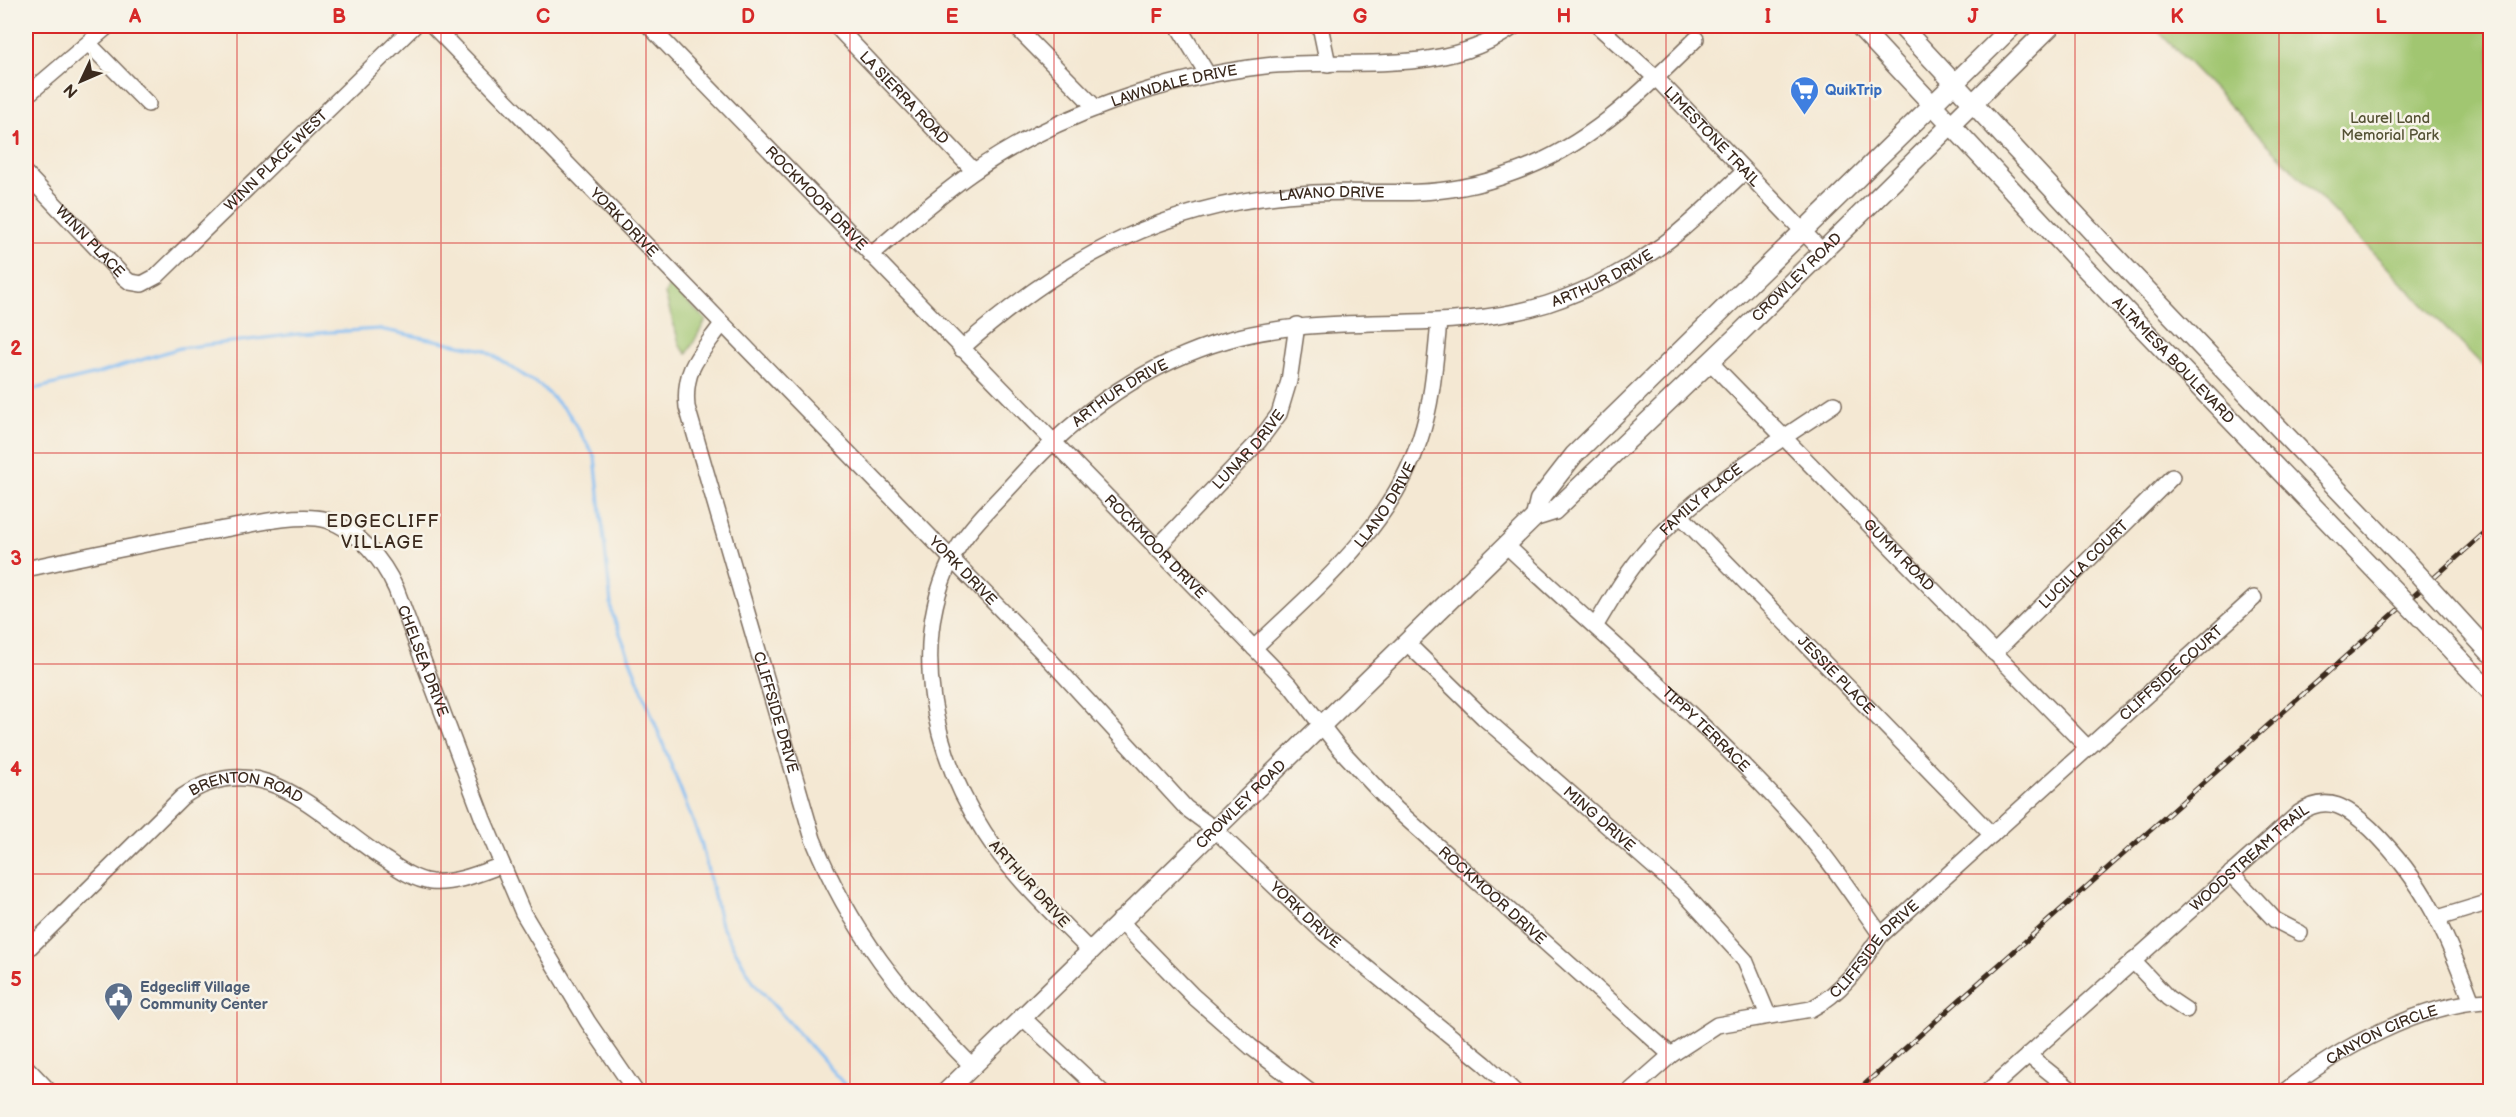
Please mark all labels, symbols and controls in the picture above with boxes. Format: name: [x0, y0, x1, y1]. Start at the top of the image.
text: A: [128, 5, 142, 29]
text: B: [332, 5, 346, 29]
text: C: [536, 5, 550, 29]
text: D: [741, 5, 755, 29]
text: E: [946, 5, 959, 29]
text: F: [1150, 5, 1162, 29]
text: G: [1353, 5, 1368, 29]
text: H: [1557, 5, 1571, 29]
text: I: [1765, 5, 1771, 29]
text: J: [1968, 5, 1980, 29]
text: K: [2170, 5, 2184, 29]
text: L: [2375, 5, 2387, 29]
street label: LA SIERRA ROAD: [855, 47, 953, 148]
north arrow: [51, 51, 111, 111]
street label: LAWNDALE DRIVE: [1109, 60, 1239, 111]
supermarket icon: QuikTrip: [1788, 74, 1820, 116]
text: N: [60, 79, 82, 101]
place label: QuikTrip: [1825, 81, 1882, 100]
street label: LIMESTONE TRAIL: [1660, 83, 1765, 191]
street label: WINN PLACE WEST: [220, 106, 332, 215]
park label: Laurel Land Memorial Park: [2341, 109, 2439, 145]
text: 1: [12, 127, 20, 151]
street label: ROCKMOOR DRIVE: [761, 142, 871, 254]
street label: YORK DRIVE: [585, 183, 662, 261]
street label: LAVANO DRIVE: [1278, 183, 1385, 205]
street label: WINN PLACE: [51, 201, 129, 281]
street label: CROWLEY ROAD: [1748, 229, 1846, 326]
street label: ARTHUR DRIVE: [1549, 245, 1657, 311]
street label: ALTAMESA BOULEVARD: [2108, 293, 2239, 428]
text: 2: [10, 337, 22, 361]
street label: ARTHUR DRIVE: [1068, 354, 1171, 431]
street label: LUNAR DRIVE: [1208, 406, 1289, 493]
street label: LLANO DRIVE: [1350, 459, 1420, 552]
street label: FAMILY PLACE: [1655, 459, 1746, 540]
street label: ROCKMOOR DRIVE: [1100, 490, 1210, 603]
district label: EDGECLIFF VILLAGE: [326, 511, 440, 553]
street label: GUMM ROAD: [1859, 515, 1939, 595]
street label: LUCILLA COURT: [2035, 516, 2132, 613]
street label: YORK DRIVE: [924, 531, 1001, 609]
text: 3: [10, 547, 22, 571]
street label: CHELSEA DRIVE: [393, 602, 453, 719]
street label: CLIFFSIDE COURT: [2115, 621, 2227, 725]
street label: JESSIE PLACE: [1794, 632, 1879, 718]
street label: CLIFFSIDE DRIVE: [749, 649, 803, 775]
street label: TIPPY TERRACE: [1658, 683, 1754, 776]
street label: CROWLEY ROAD: [1192, 756, 1290, 853]
text: 4: [10, 758, 22, 782]
street label: BRENTON ROAD: [185, 768, 306, 807]
street label: MING DRIVE: [1559, 782, 1639, 856]
street label: WOODSTREAM TRAIL: [2186, 799, 2313, 915]
street label: ARTHUR DRIVE: [985, 836, 1073, 932]
street label: ROCKMOOR DRIVE: [1435, 842, 1550, 948]
street label: YORK DRIVE: [1265, 877, 1345, 952]
street label: CLIFFSIDE DRIVE: [1825, 896, 1923, 1002]
text: 5: [10, 968, 22, 992]
place label: Edgecliff Village Community Center: [140, 978, 269, 1014]
public building icon: Edgecliff Village Community Center: [103, 980, 135, 1022]
street label: CANYON CIRCLE: [2322, 1001, 2440, 1069]

